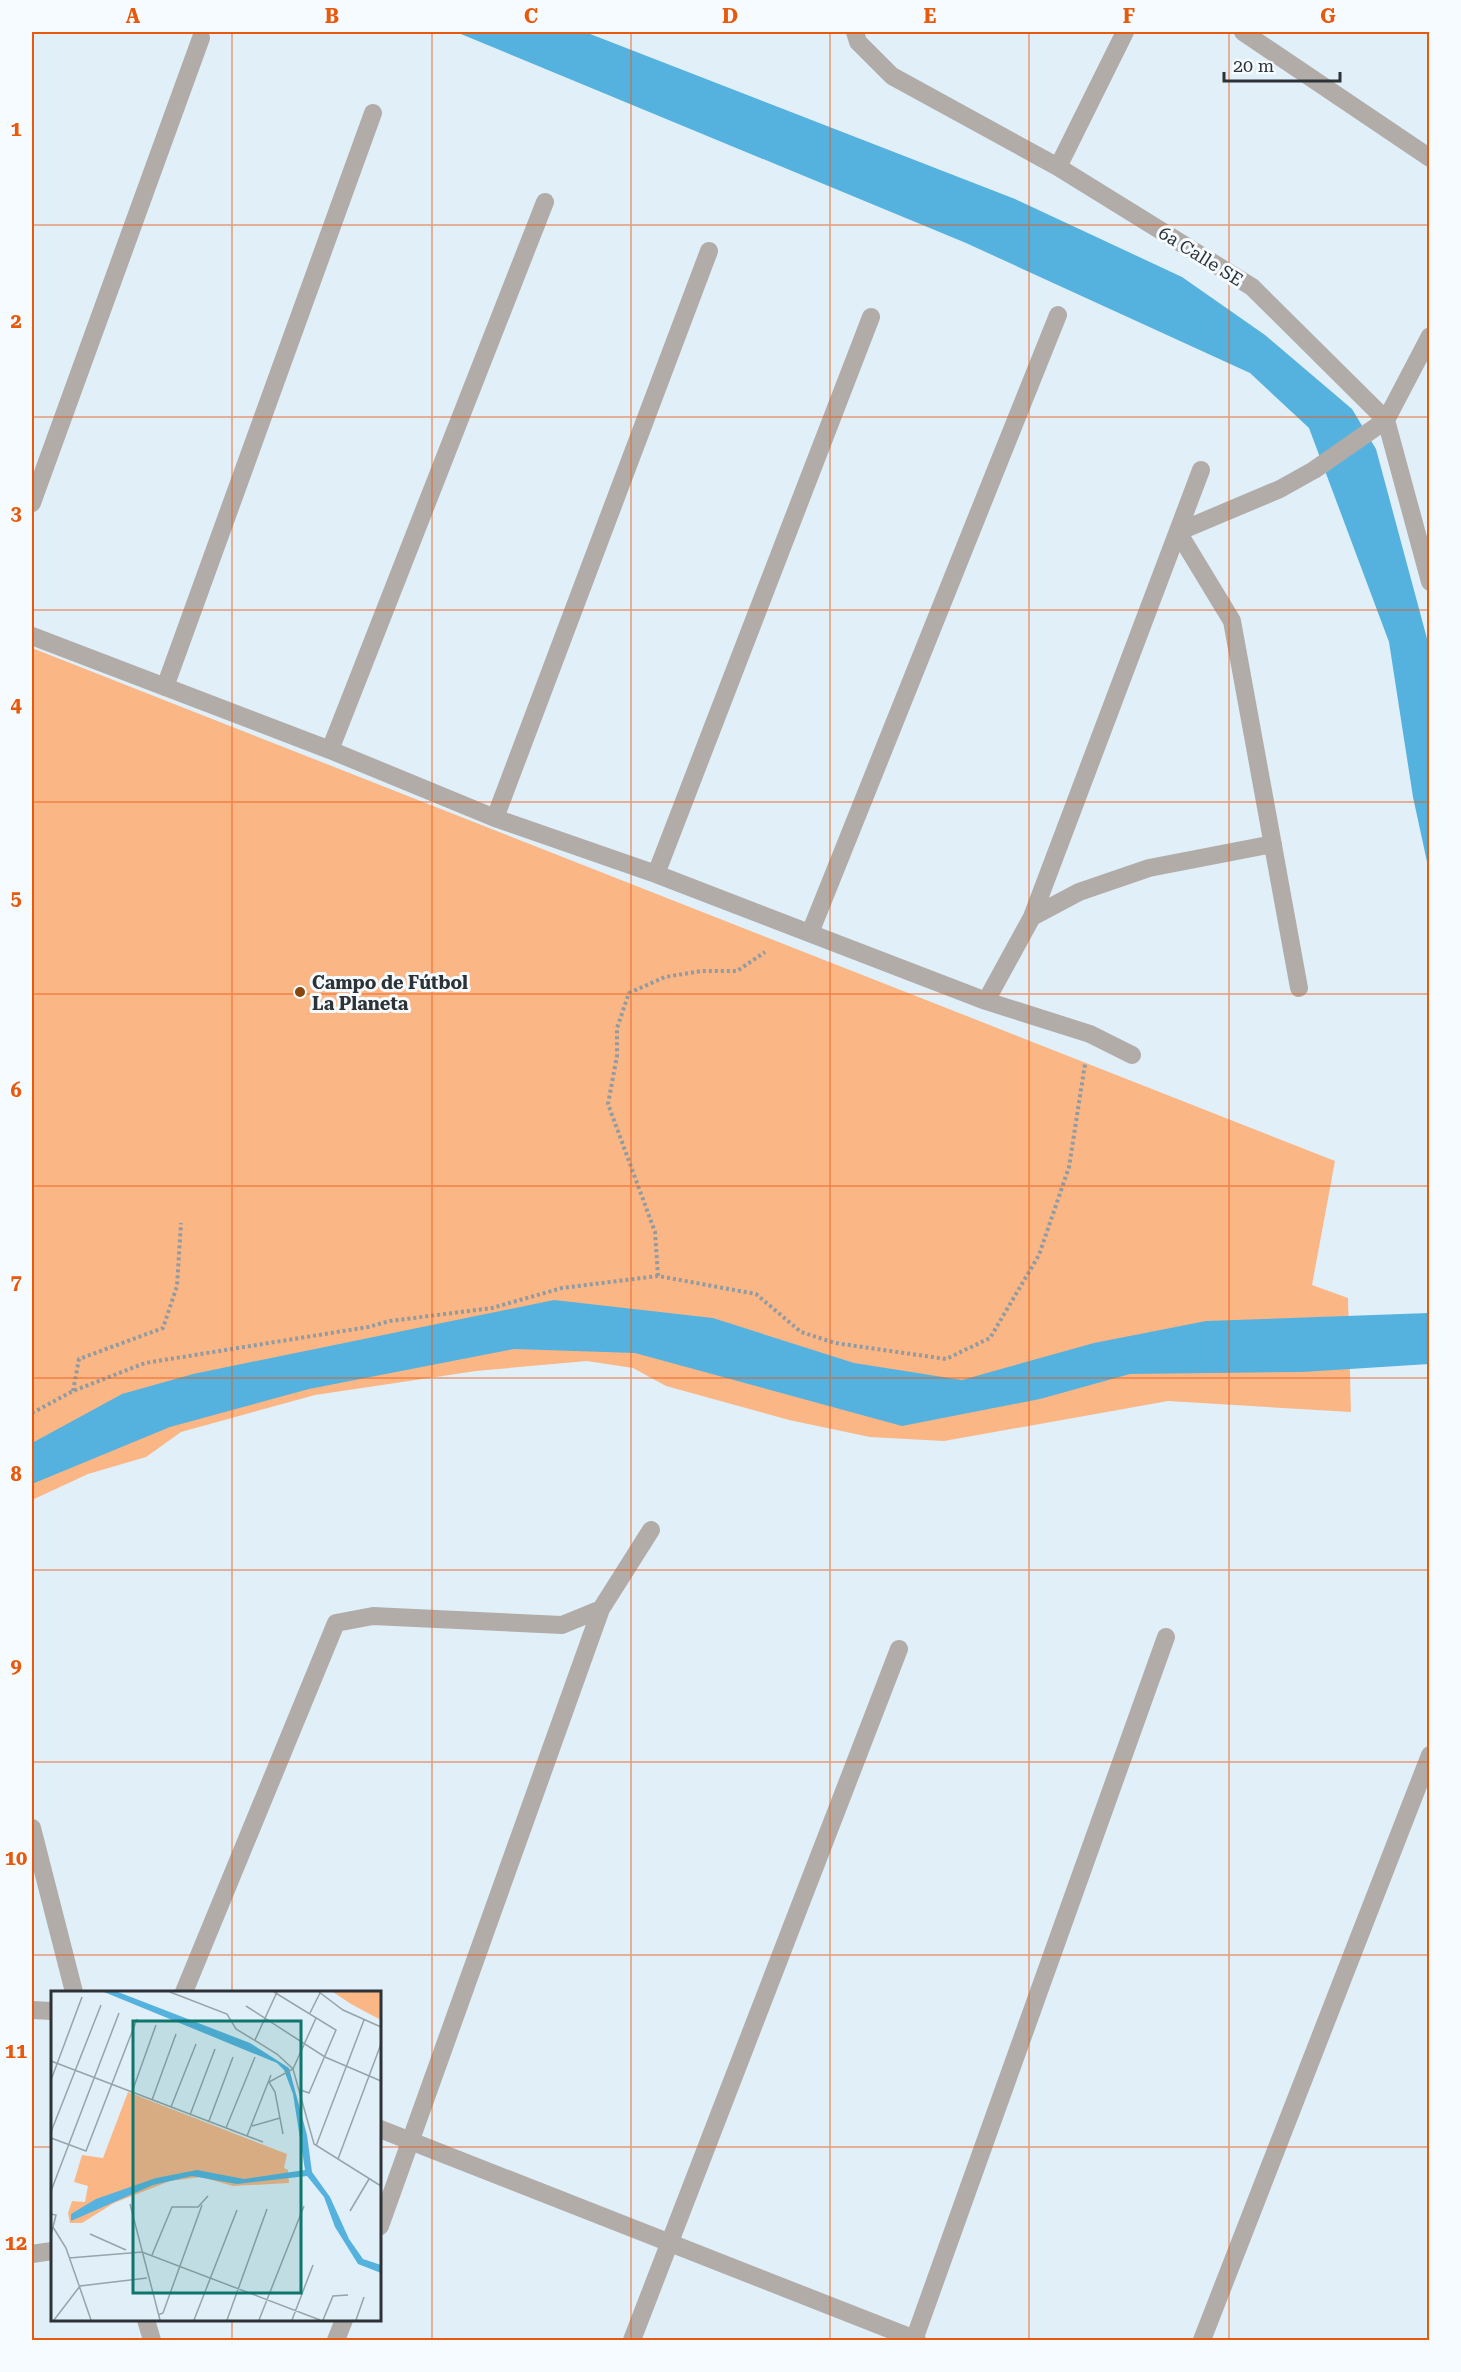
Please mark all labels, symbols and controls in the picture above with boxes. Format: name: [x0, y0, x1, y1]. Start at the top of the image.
text: A: [126, 4, 141, 28]
text: B: [325, 4, 339, 28]
text: C: [524, 4, 538, 28]
text: D: [722, 4, 738, 28]
text: E: [924, 4, 937, 28]
text: F: [1123, 4, 1135, 28]
text: G: [1320, 4, 1336, 28]
scale bar: [1224, 45, 1340, 83]
text: 20 m: [1233, 55, 1274, 76]
text: 1: [10, 117, 22, 141]
street label: 6a Calle SE: [1155, 222, 1247, 290]
text: 2: [10, 309, 22, 333]
text: 3: [10, 501, 22, 525]
text: 4: [10, 693, 22, 717]
text: 5: [10, 886, 22, 910]
place label: Campo de Fútbol La Planeta: [312, 972, 468, 1014]
marker: Campo de Fútbol La Planeta: [293, 985, 307, 999]
text: 6: [10, 1078, 22, 1102]
text: 7: [10, 1270, 22, 1294]
text: 8: [10, 1462, 22, 1486]
text: 9: [10, 1654, 22, 1678]
text: 10: [5, 1846, 27, 1870]
inset map: [51, 1991, 381, 2321]
text: 11: [5, 2039, 27, 2063]
text: 12: [5, 2231, 27, 2255]

